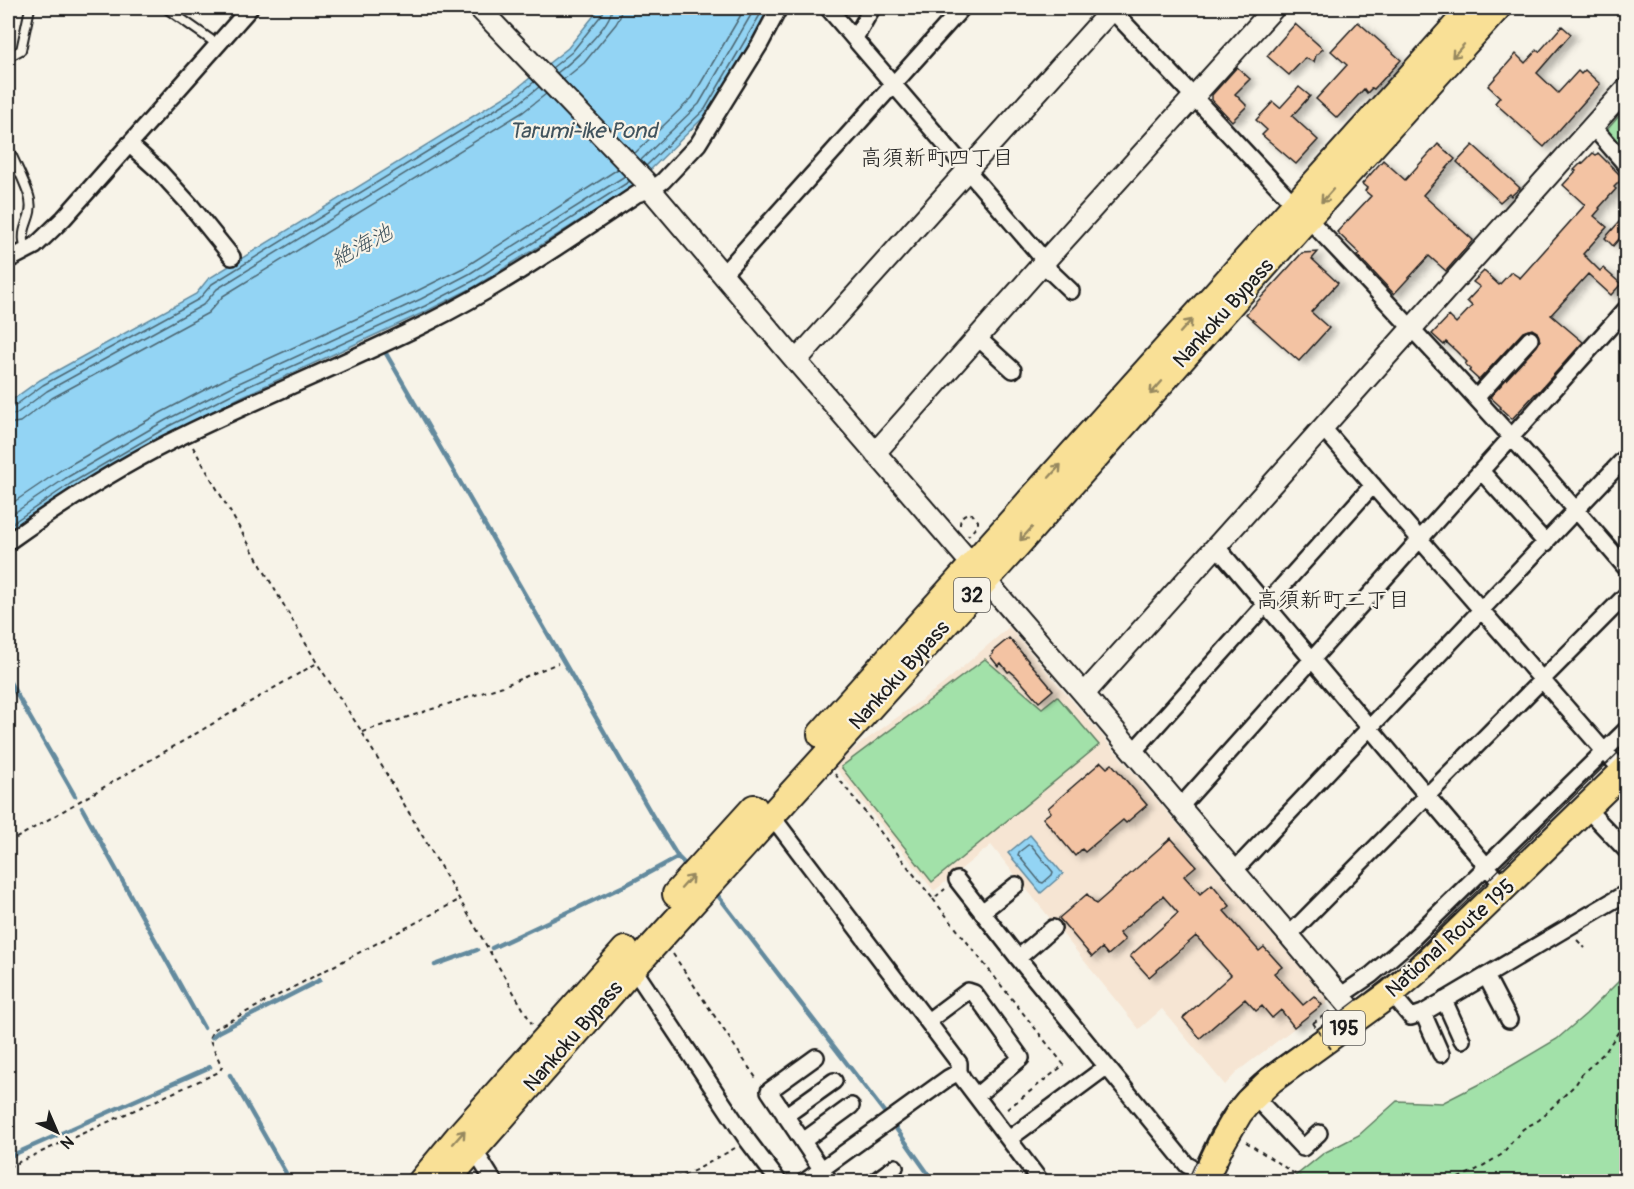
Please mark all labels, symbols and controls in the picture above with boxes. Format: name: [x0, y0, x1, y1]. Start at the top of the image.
one-way arrow: [1451, 43, 1465, 58]
water label: Tarumi-ike Pond: [509, 117, 660, 145]
district label: 高須新町四丁目: [860, 144, 1014, 172]
one-way arrow: [1320, 188, 1334, 203]
water label: 絶海池: [326, 218, 398, 274]
street label: Nankoku Bypass: [1167, 252, 1280, 374]
one-way arrow: [1179, 319, 1193, 334]
one-way arrow: [1149, 380, 1163, 395]
one-way arrow: [1048, 464, 1062, 479]
one-way arrow: [1019, 526, 1033, 541]
road number: 32: [954, 578, 990, 612]
district label: 高須新町二丁目: [1256, 586, 1410, 614]
street label: Nankoku Bypass: [843, 614, 956, 736]
street label: National Route 195: [1380, 873, 1521, 1004]
one-way arrow: [680, 875, 694, 890]
street label: Nankoku Bypass: [518, 975, 629, 1097]
road number: 195: [1323, 1011, 1365, 1045]
north arrow: [27, 1102, 87, 1162]
one-way arrow: [452, 1130, 466, 1145]
text: N: [56, 1131, 78, 1153]

